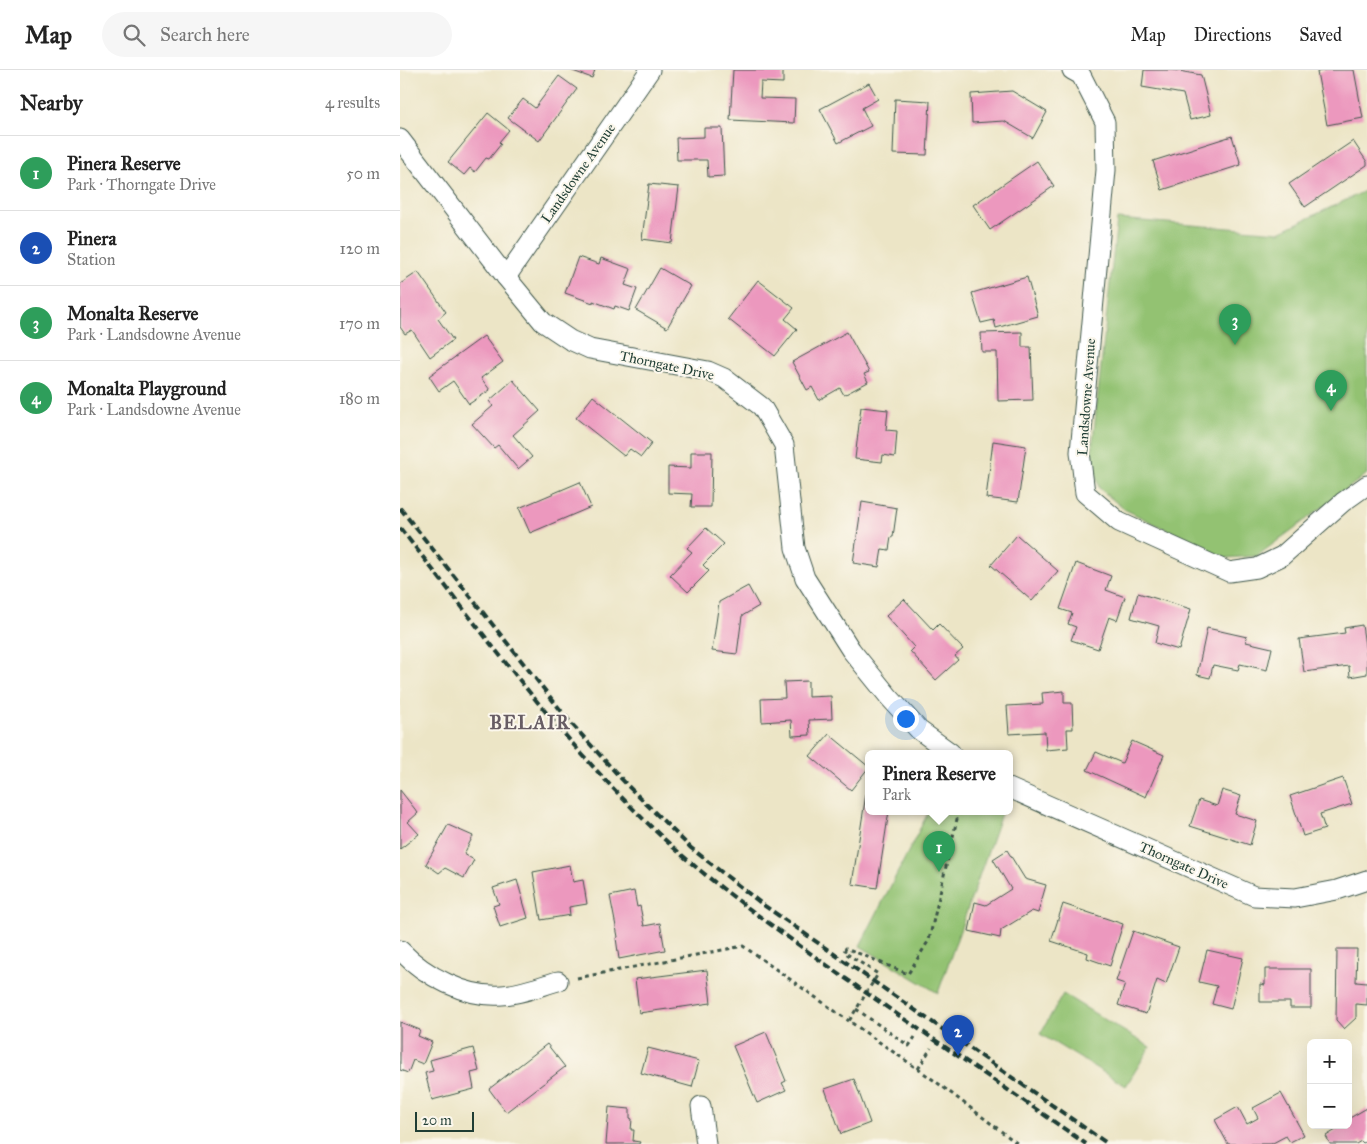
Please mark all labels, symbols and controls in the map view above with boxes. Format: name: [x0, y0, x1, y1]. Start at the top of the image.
search box: [102, 12, 452, 57]
text: Map: [25, 20, 72, 50]
icon: search: [120, 21, 148, 49]
text: Search here: [160, 23, 250, 46]
text: Map: [1130, 24, 1166, 46]
text: Directions: [1194, 24, 1271, 46]
text: Saved: [1299, 24, 1342, 46]
text: Nearby: [20, 90, 83, 116]
text: 4 results: [325, 93, 380, 112]
street label: Landsdowne Avenue: [538, 120, 619, 226]
text: Pinera Reserve: [67, 152, 181, 175]
text: 1: [33, 164, 39, 183]
text: 50 m: [346, 164, 380, 183]
text: Park · Thorngate Drive: [67, 175, 216, 194]
text: Pinera: [67, 227, 116, 250]
text: 2: [32, 239, 40, 258]
text: 120 m: [340, 239, 380, 258]
text: Station: [67, 250, 115, 269]
text: Monalta Reserve: [67, 302, 198, 325]
pin: 3: [1219, 304, 1251, 345]
text: 3: [33, 314, 39, 333]
text: 170 m: [339, 314, 380, 333]
text: Park · Landsdowne Avenue: [67, 325, 241, 344]
street label: Landsdowne Avenue: [1074, 338, 1099, 456]
street label: Thorngate Drive: [618, 347, 716, 384]
pin: 4: [1315, 370, 1347, 411]
text: Monalta Playground: [67, 377, 227, 400]
text: 4: [32, 389, 40, 408]
text: 180 m: [339, 389, 380, 408]
text: Park · Landsdowne Avenue: [67, 400, 241, 419]
your location: [893, 706, 919, 732]
district label: BELAIR: [490, 711, 571, 734]
popup: [865, 750, 1013, 815]
text: Pinera Reserve: [882, 762, 996, 785]
text: Park: [882, 785, 911, 804]
pin: 1: [923, 831, 955, 872]
street label: Thorngate Drive: [1137, 838, 1231, 893]
pin: 2: [942, 1015, 974, 1056]
map controls: [1307, 1039, 1352, 1129]
button: +: [1307, 1039, 1352, 1084]
button: −: [1307, 1084, 1352, 1129]
scale bar: [415, 1109, 474, 1132]
text: 20 m: [422, 1112, 452, 1129]

